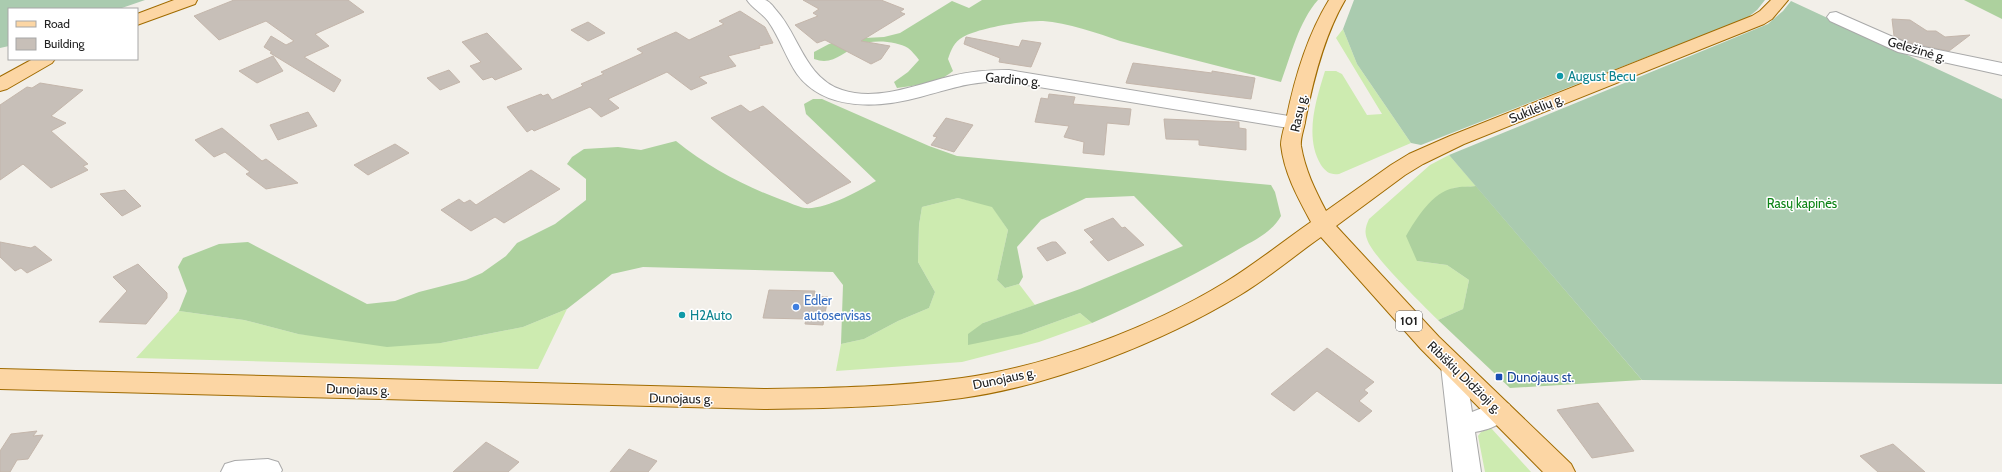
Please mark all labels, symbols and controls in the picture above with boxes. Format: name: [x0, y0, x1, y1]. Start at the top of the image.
legend: [8, 8, 138, 60]
text: Road: [44, 16, 70, 31]
street label: Geležinė g.: [1886, 33, 1948, 65]
text: Building: [44, 36, 86, 51]
place label: August Becu: [1568, 68, 1636, 84]
street label: Gardino g.: [985, 69, 1042, 89]
marker: August Becu: [1555, 71, 1565, 81]
street label: Sukilėlių g.: [1506, 90, 1566, 126]
street label: Rasų g.: [1286, 92, 1310, 133]
park label: Rasų kapinės: [1767, 195, 1838, 211]
place label: Edler autoservisas: [804, 292, 871, 323]
marker: Edler autoservisas: [791, 302, 801, 312]
place label: H2Auto: [690, 307, 732, 323]
marker: H2Auto: [677, 310, 687, 320]
road number: 101: [1396, 311, 1422, 331]
street label: Ribiškių Didžioji g.: [1424, 338, 1506, 417]
street label: Dunojaus g.: [971, 363, 1037, 393]
place label: Dunojaus st.: [1507, 369, 1574, 386]
marker: Dunojaus st.: [1494, 372, 1504, 382]
street label: Dunojaus g.: [326, 380, 390, 399]
street label: Dunojaus g.: [649, 389, 713, 408]

